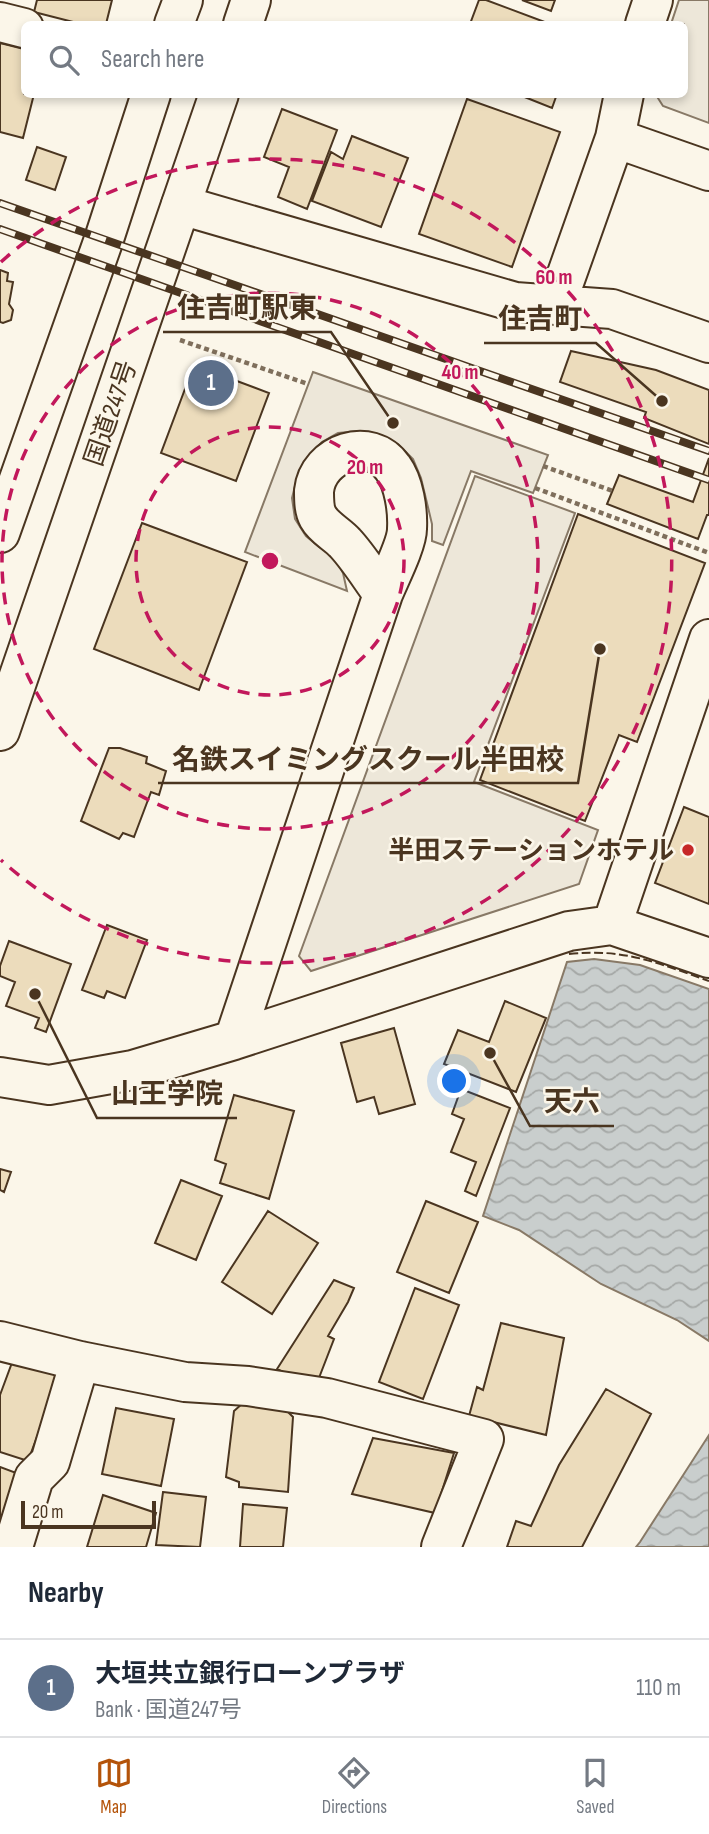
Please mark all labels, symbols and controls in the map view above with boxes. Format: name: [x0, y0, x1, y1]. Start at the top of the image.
search box: [21, 21, 688, 98]
icon: search: [45, 41, 83, 79]
text: Search here: [101, 44, 204, 75]
text: 60 m: [535, 265, 573, 290]
callout: 住吉町駅東: [163, 283, 331, 332]
text: 住吉町駅東: [177, 292, 317, 325]
callout: 住吉町: [484, 294, 596, 343]
text: 住吉町: [498, 303, 582, 336]
street label: 国道247号: [79, 357, 144, 470]
pin: 1: [188, 357, 234, 409]
text: 40 m: [442, 360, 478, 385]
text: 20 m: [347, 455, 383, 480]
centre of rings: [258, 549, 282, 573]
callout: 名鉄スイミングスクール半田校: [158, 734, 578, 783]
text: 名鉄スイミングスクール半田校: [172, 744, 564, 777]
place label: 半田ステーションホテル: [389, 836, 674, 867]
marker: 半田ステーションホテル: [680, 842, 696, 858]
your location: [437, 1064, 471, 1098]
callout: 山王学院: [97, 1069, 237, 1118]
callout: 天六: [530, 1077, 614, 1126]
text: 山王学院: [111, 1078, 223, 1111]
text: 天六: [544, 1086, 600, 1119]
scale bar: [21, 1498, 156, 1530]
text: 20 m: [32, 1501, 64, 1524]
text: Nearby: [28, 1575, 104, 1611]
text: 大垣共立銀行ローンプラザ: [95, 1659, 405, 1690]
text: 1: [46, 1674, 56, 1702]
text: 110 m: [636, 1674, 681, 1702]
text: Bank · 国道247号: [95, 1696, 242, 1724]
tab: Map: [95, 1754, 133, 1819]
tab: Directions: [322, 1754, 387, 1819]
tab: Saved: [576, 1754, 614, 1819]

